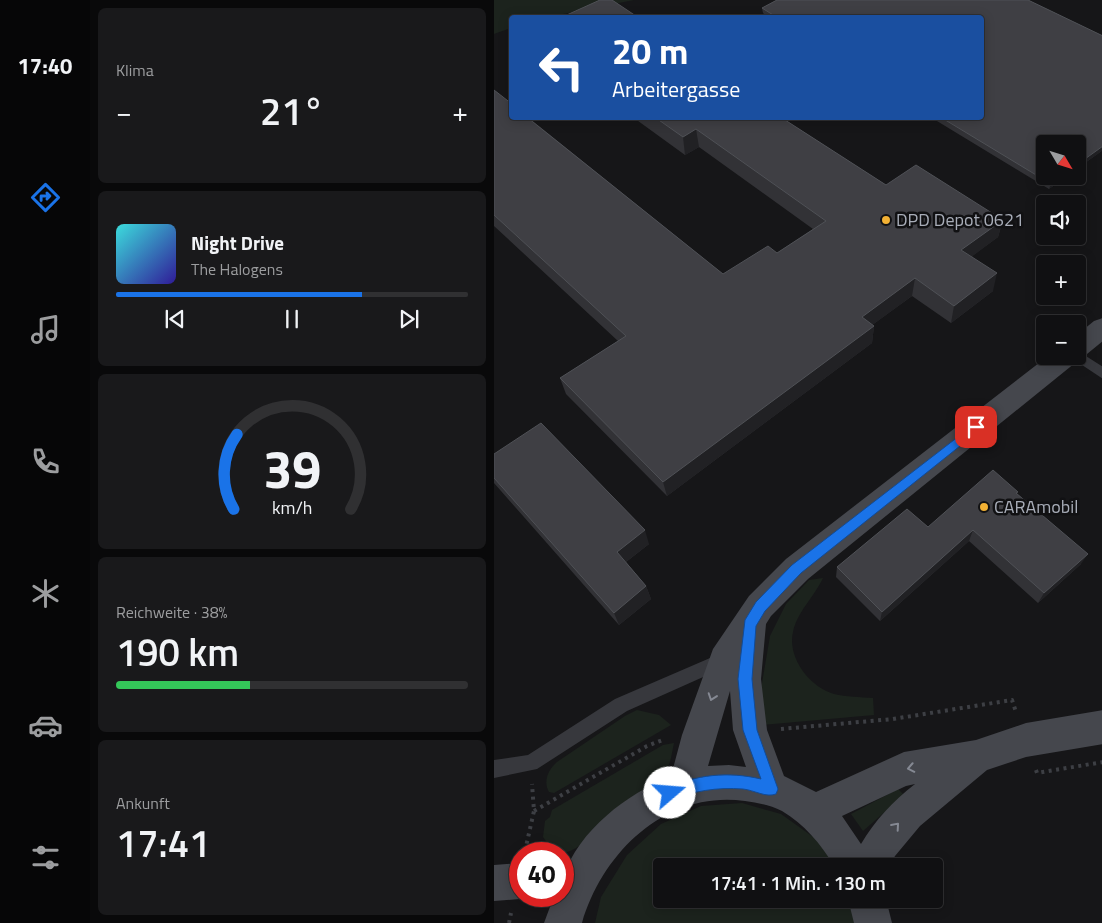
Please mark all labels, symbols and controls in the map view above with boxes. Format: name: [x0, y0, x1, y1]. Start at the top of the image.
text: 20 m: [612, 24, 688, 78]
icon: left: [529, 35, 594, 100]
text: 17:40: [18, 49, 72, 83]
text: Klima: [116, 58, 154, 82]
text: Arbeitergasse: [612, 72, 740, 106]
text: 21°: [260, 82, 324, 140]
text: −: [116, 90, 132, 133]
text: +: [452, 90, 468, 133]
north arrow: [1036, 135, 1086, 185]
map controls: [1036, 135, 1086, 365]
icon: directions: [28, 180, 63, 215]
button: sound: [1036, 195, 1086, 245]
place label: DPD Depot 0621: [896, 206, 1024, 233]
marker: DPD Depot 0621: [880, 214, 892, 226]
text: Night Drive: [191, 228, 284, 257]
button: +: [1036, 255, 1086, 305]
text: The Halogens: [191, 257, 283, 281]
icon: previous: [161, 305, 189, 333]
icon: pause: [278, 305, 306, 333]
icon: next: [395, 305, 423, 333]
icon: music: [28, 312, 63, 347]
button: −: [1036, 315, 1086, 365]
pin: [955, 406, 997, 448]
icon: arrive: [962, 413, 990, 441]
text: 39: [263, 429, 321, 508]
icon: phone: [28, 444, 63, 479]
place label: CARAmobil: [994, 493, 1078, 520]
text: km/h: [272, 494, 312, 521]
marker: CARAmobil: [978, 501, 990, 513]
icon: climate: [28, 576, 63, 611]
text: Reichweite · 38%: [116, 600, 228, 624]
text: 190 km: [116, 623, 239, 681]
one-way arrow: [707, 692, 717, 701]
icon: car: [28, 708, 63, 743]
one-way arrow: [907, 762, 915, 773]
position arrow: [643, 766, 695, 818]
text: Ankunft: [116, 791, 170, 815]
text: 17:41: [116, 814, 210, 872]
one-way arrow: [890, 823, 899, 832]
icon: filters: [28, 840, 63, 875]
speed limit sign: 40: [509, 842, 574, 907]
text: 17:41 · 1 Min. · 130 m: [710, 868, 886, 897]

